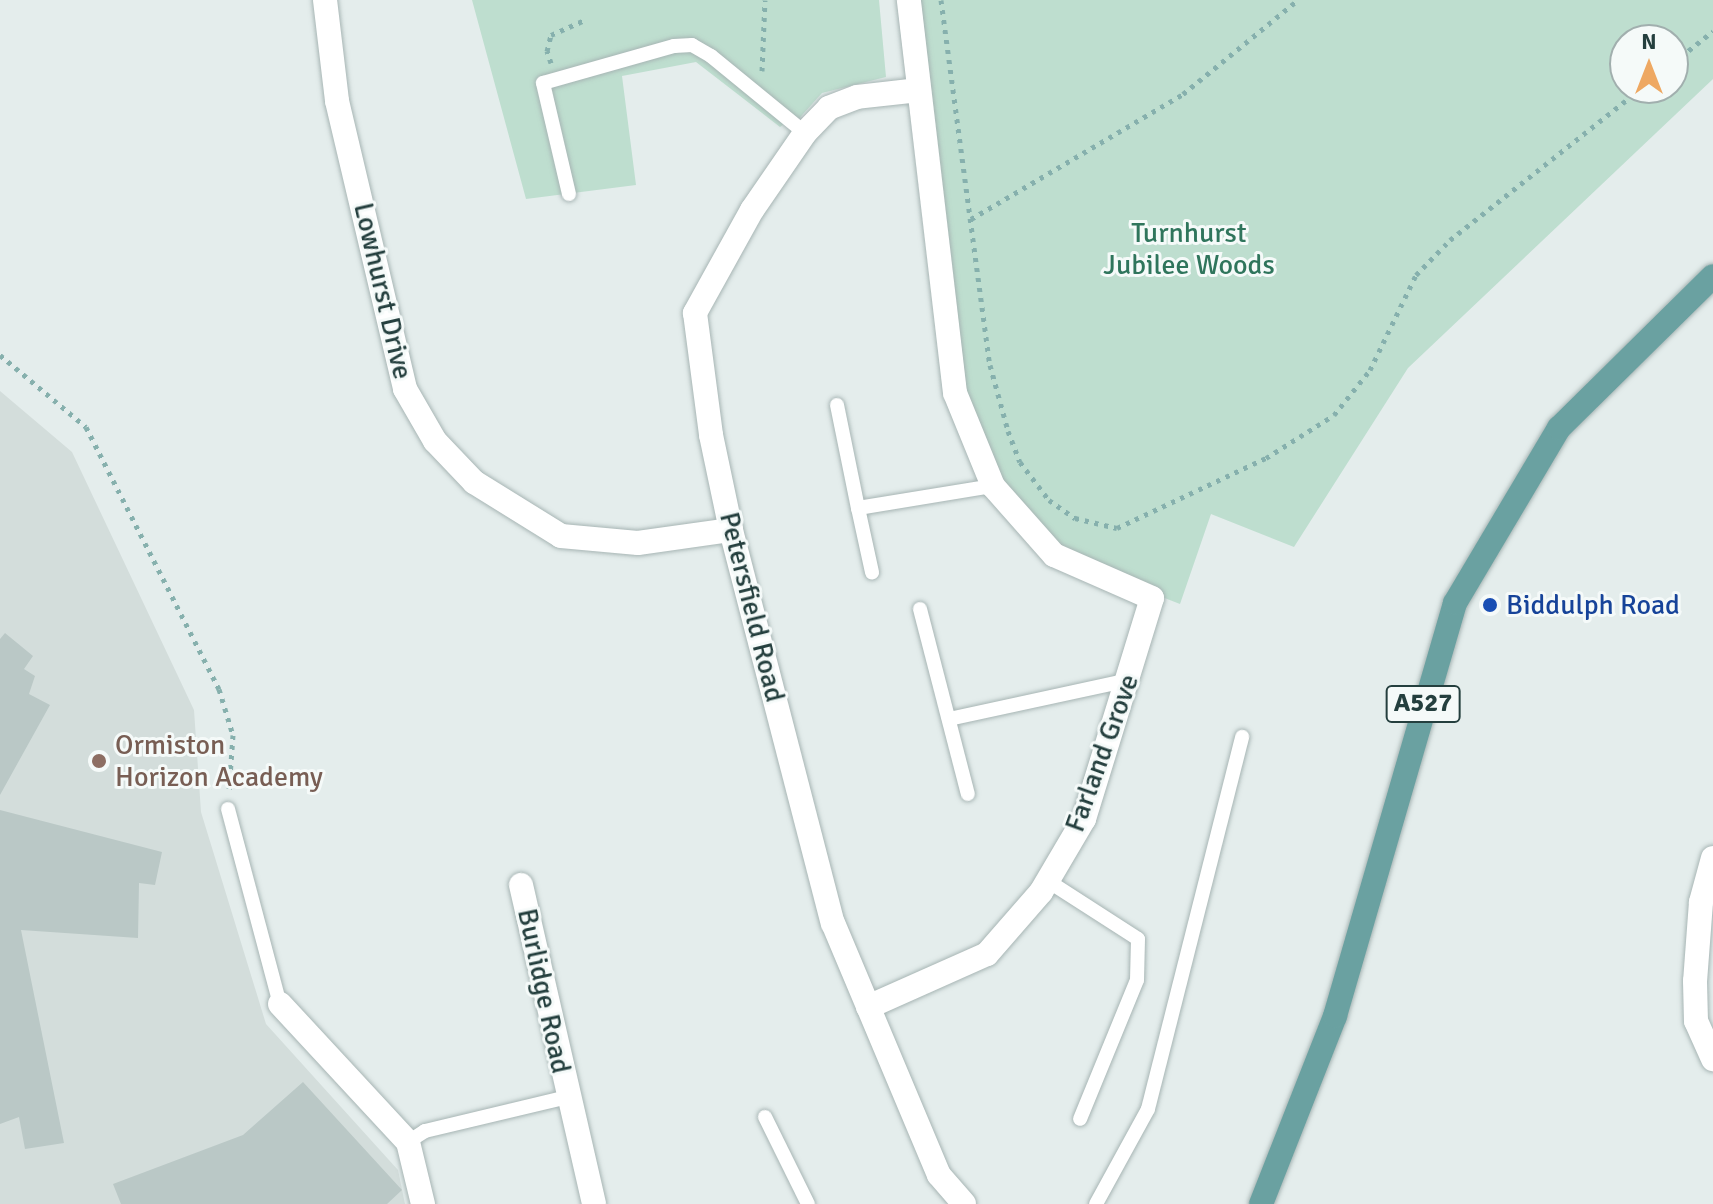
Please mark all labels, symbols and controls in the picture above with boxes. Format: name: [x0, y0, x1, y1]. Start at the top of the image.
north arrow: [1609, 24, 1689, 104]
text: N: [1641, 28, 1657, 55]
street label: Lowhurst Drive: [346, 199, 420, 383]
park label: Turnhurst Jubilee Woods: [1103, 216, 1275, 282]
street label: Petersfield Road: [712, 509, 792, 705]
place label: Biddulph Road: [1506, 588, 1680, 622]
marker: Biddulph Road: [1481, 596, 1499, 614]
street label: Farland Grove: [1058, 670, 1146, 836]
road number: A527: [1385, 682, 1461, 726]
place label: Ormiston Horizon Academy: [115, 728, 323, 794]
marker: Ormiston Horizon Academy: [90, 752, 108, 770]
street label: Burlidge Road: [510, 905, 578, 1077]

